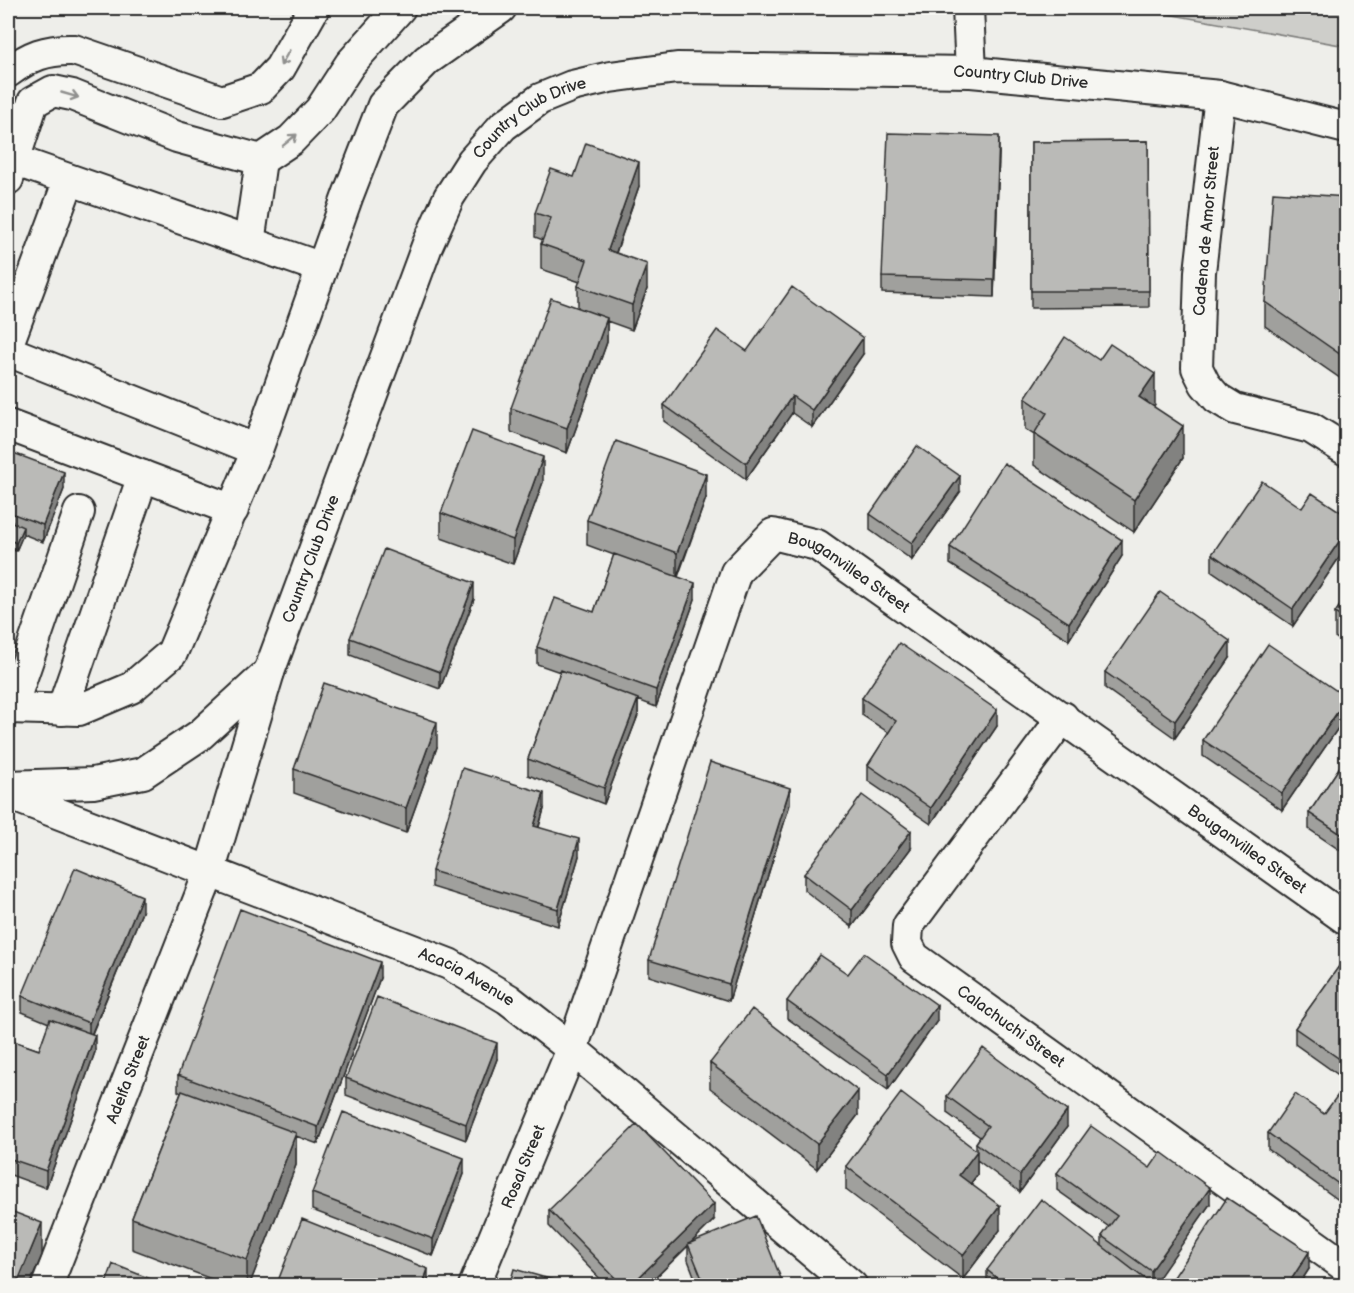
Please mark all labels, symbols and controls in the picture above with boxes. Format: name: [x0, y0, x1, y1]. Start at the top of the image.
one-way arrow: [279, 49, 291, 66]
street label: Country Club Drive: [953, 62, 1090, 93]
street label: Country Club Drive: [469, 73, 589, 163]
one-way arrow: [60, 90, 79, 101]
one-way arrow: [281, 134, 297, 147]
street label: Cadena de Amor Street: [1190, 145, 1224, 317]
street label: Country Club Drive: [279, 492, 344, 626]
street label: Bouganvillea Street: [786, 529, 913, 617]
street label: Bouganvillea Street: [1184, 801, 1310, 898]
street label: Acacia Avenue: [416, 944, 519, 1010]
street label: Calachuchi Street: [953, 981, 1069, 1072]
street label: Adelfa Street: [102, 1032, 154, 1126]
street label: Rosal Street: [498, 1122, 549, 1212]

